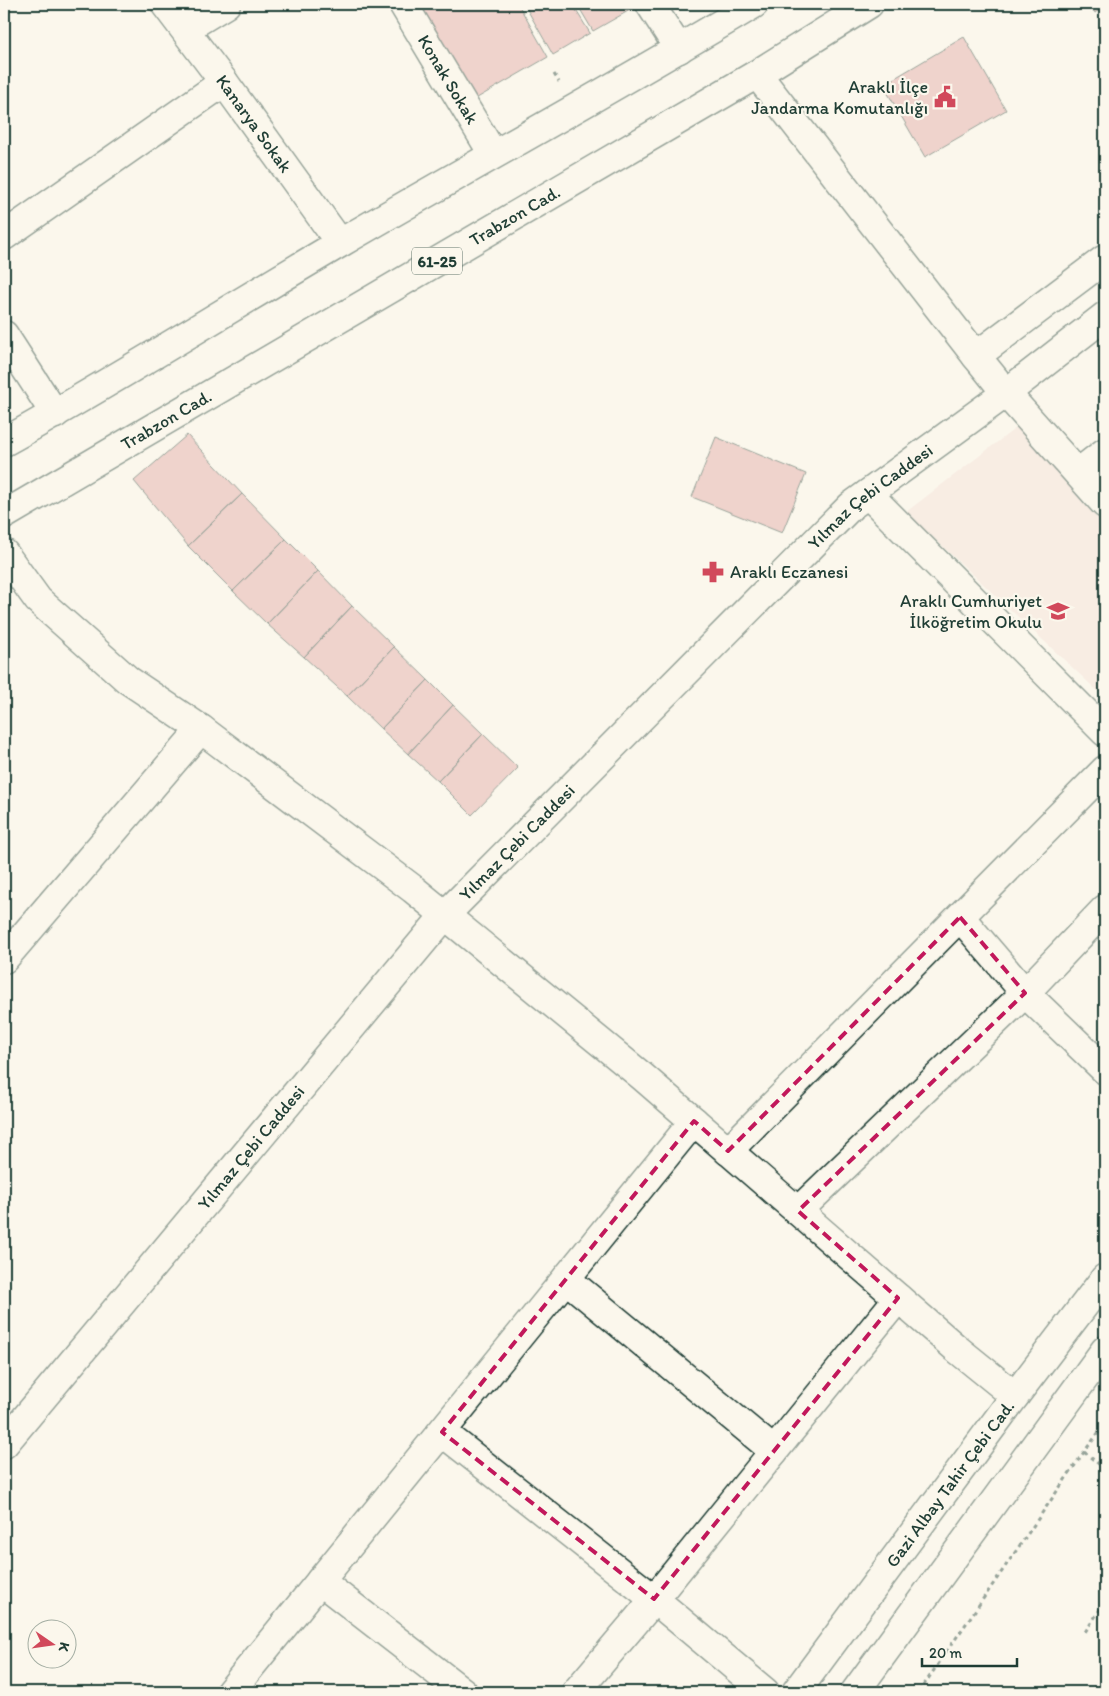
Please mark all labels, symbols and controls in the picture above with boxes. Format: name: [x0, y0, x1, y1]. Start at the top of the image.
street label: Konak Sokak: [413, 31, 484, 129]
street label: Kanarya Sokak: [211, 70, 297, 177]
place label: Araklı İlçe Jandarma Komutanlığı: [751, 76, 928, 119]
public building icon: Araklı İlçe Jandarma Komutanlığı: [932, 84, 958, 110]
street label: Trabzon Cad.: [465, 181, 564, 251]
road number: 61-25: [412, 248, 462, 274]
street label: Trabzon Cad.: [117, 385, 216, 455]
street label: Yılmaz Çebi Caddesi: [803, 439, 937, 554]
pharmacy icon: Araklı Eczanesi: [700, 559, 726, 585]
place label: Araklı Eczanesi: [730, 561, 848, 583]
place label: Araklı Cumhuriyet İlköğretim Okulu: [900, 590, 1042, 633]
school or university icon: Araklı Cumhuriyet İlköğretim Okulu: [1045, 598, 1071, 624]
street label: Yılmaz Çebi Caddesi: [455, 780, 580, 905]
street label: Yılmaz Çebi Caddesi: [193, 1081, 309, 1214]
street label: Gazi Albay Tahir Çebi Cad.: [881, 1396, 1019, 1572]
north arrow: [28, 1618, 78, 1668]
scale bar: [922, 1636, 1016, 1668]
text: K: [55, 1641, 73, 1654]
text: 20 m: [929, 1644, 963, 1662]

